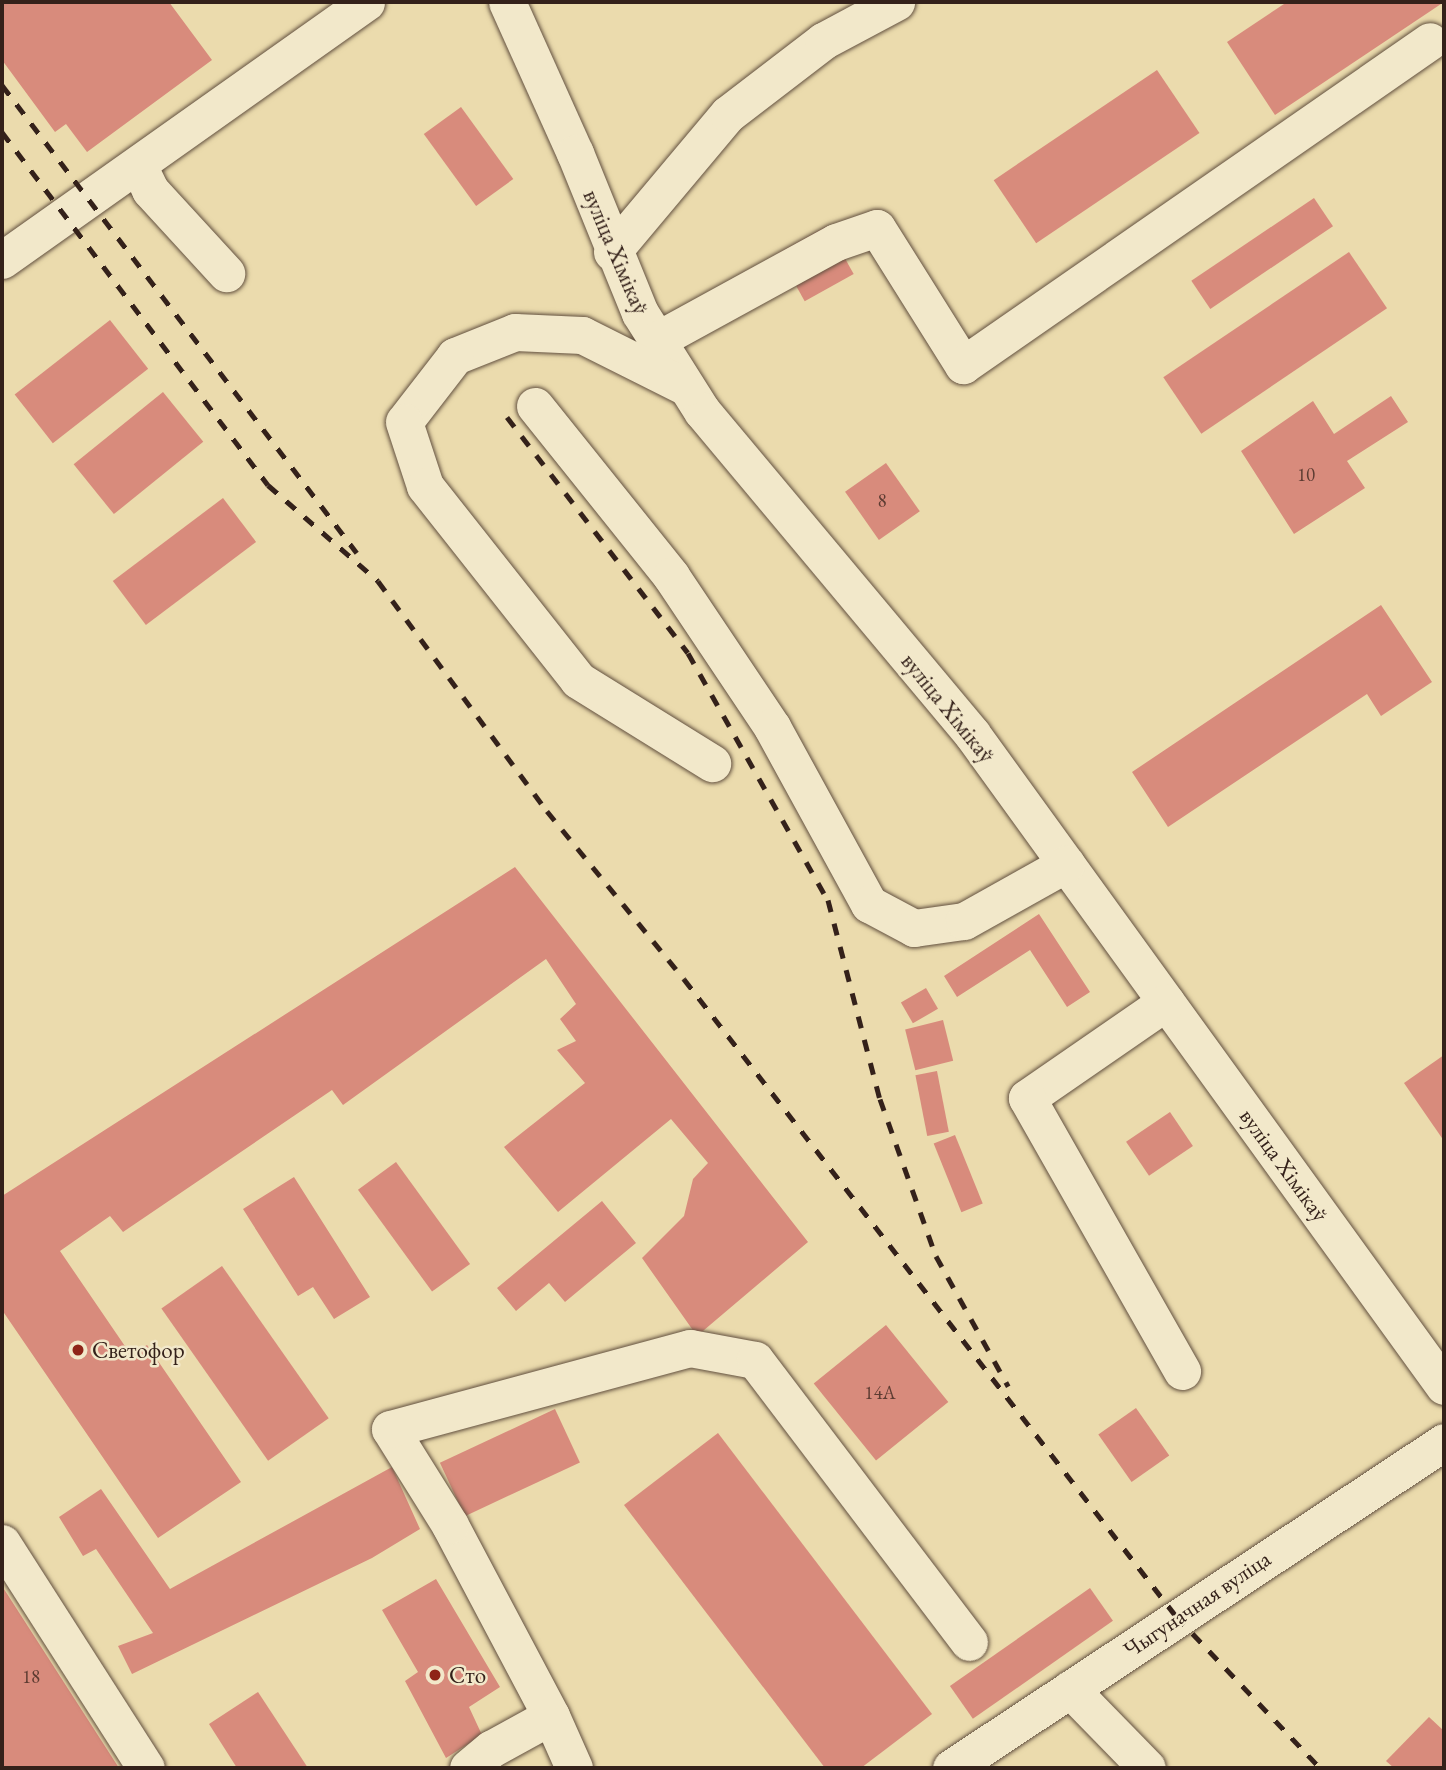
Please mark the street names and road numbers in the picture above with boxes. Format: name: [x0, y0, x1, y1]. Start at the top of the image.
street label: вуліца Хімікаў: [577, 185, 655, 319]
street label: вуліца Хімікаў: [895, 648, 1001, 768]
street label: вуліца Хімікаў: [1234, 1103, 1334, 1227]
street label: Чыгуначная вуліца: [1118, 1545, 1276, 1663]

